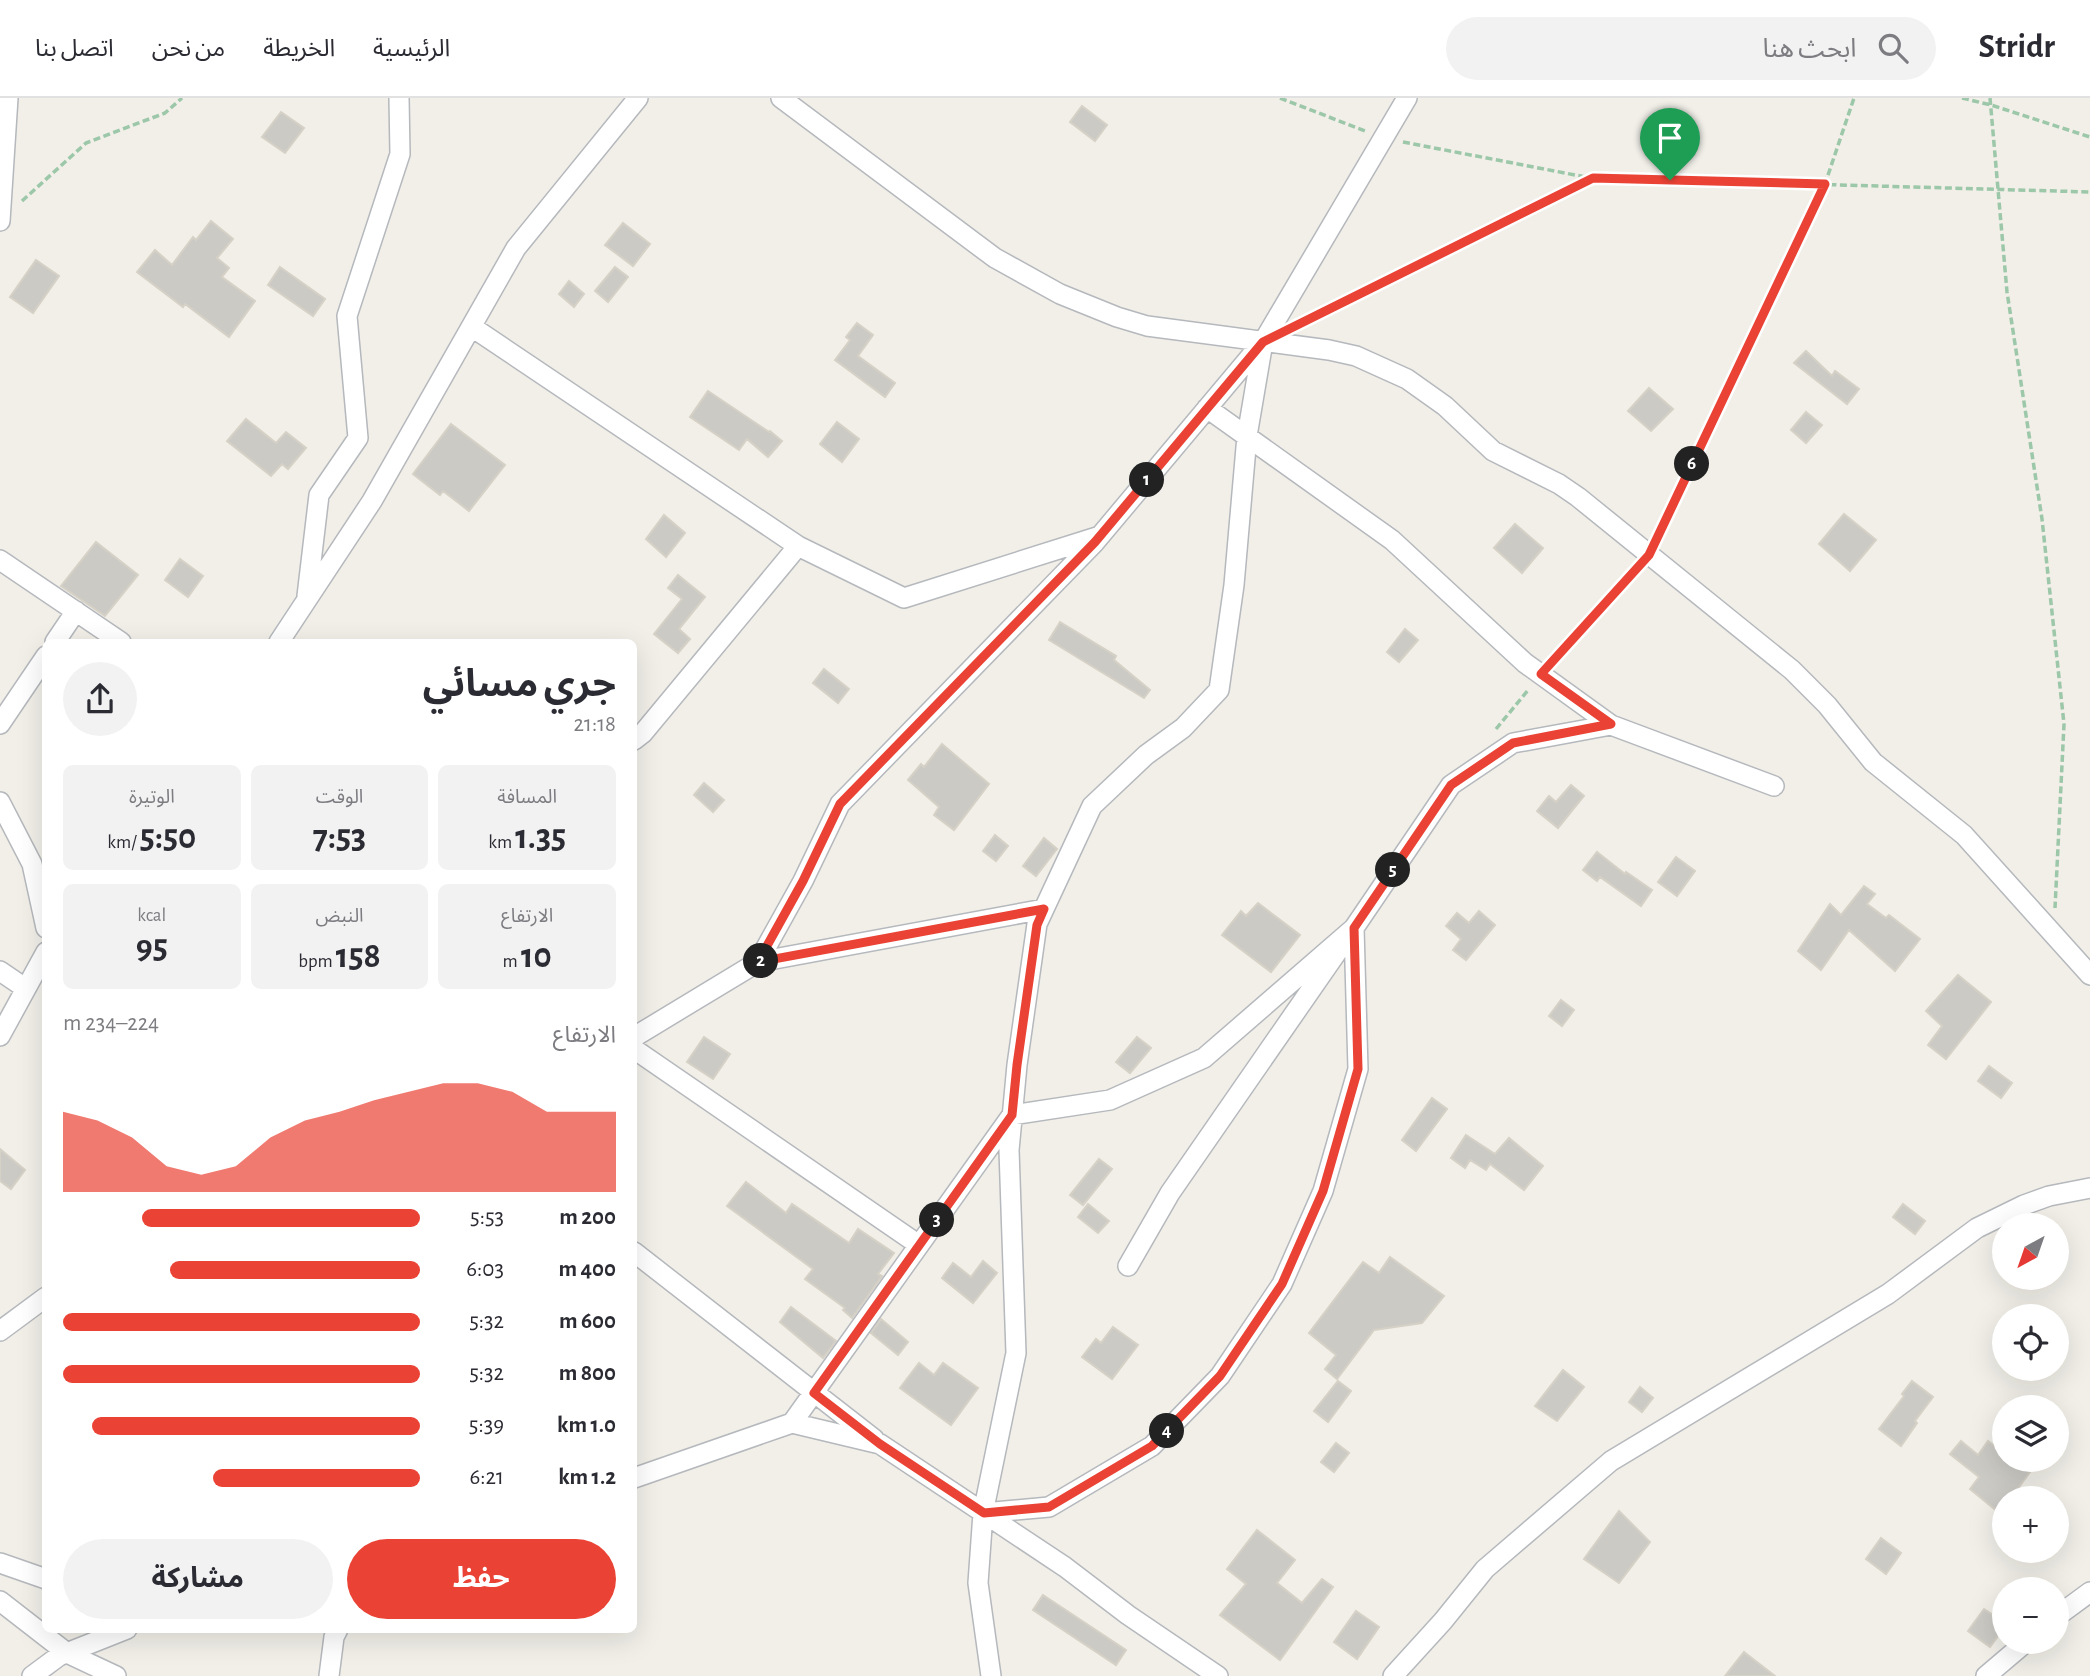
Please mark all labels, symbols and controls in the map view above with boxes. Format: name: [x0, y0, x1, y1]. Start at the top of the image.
search box: [1446, 17, 1936, 80]
icon: search: [1874, 29, 1912, 67]
text: Stridr: [1978, 31, 2055, 64]
text: ابحث هنا: [1763, 36, 1856, 62]
text: اتصل بنا: [35, 37, 114, 61]
text: من نحن: [152, 37, 225, 61]
text: الخريطة: [263, 37, 335, 61]
text: الرئيسية: [373, 37, 450, 61]
pin: [1640, 108, 1700, 180]
icon: arrive: [1651, 119, 1689, 157]
pin: 6: [1674, 446, 1710, 482]
text: 6: [1687, 454, 1696, 473]
pin: 1: [1130, 462, 1164, 498]
text: 1: [1143, 470, 1150, 489]
button: share: [63, 662, 137, 736]
text: جري مسائي: [423, 666, 616, 704]
text: 21:18: [574, 713, 616, 736]
text: الوتيرة: [129, 788, 175, 807]
text: الوقت: [316, 788, 363, 807]
text: المسافة: [497, 788, 557, 807]
text: 5:50: [140, 820, 196, 855]
text: 7:53: [313, 820, 366, 855]
text: 1.35: [515, 820, 566, 855]
text: /km: [107, 833, 140, 852]
text: km: [488, 833, 515, 852]
pin: 5: [1376, 852, 1410, 888]
text: 5: [1388, 860, 1397, 879]
text: kcal: [137, 906, 166, 925]
text: النبض: [315, 907, 364, 926]
text: الارتفاع: [501, 907, 553, 926]
text: 95: [136, 930, 168, 965]
text: 158: [336, 939, 381, 974]
text: 10: [521, 939, 552, 974]
pin: 2: [744, 944, 778, 978]
text: 2: [756, 951, 765, 970]
text: bpm: [298, 952, 336, 971]
text: m: [503, 952, 521, 971]
text: 224–234 m: [63, 1012, 159, 1035]
text: الارتفاع: [553, 1024, 616, 1047]
pin: 3: [920, 1202, 954, 1238]
text: 5:53: [470, 1206, 504, 1229]
text: 200 m: [559, 1206, 616, 1229]
text: 3: [932, 1210, 941, 1229]
north arrow: [1992, 1213, 2068, 1290]
map controls: [1992, 1213, 2069, 1654]
text: 6:03: [466, 1258, 504, 1281]
text: 400 m: [558, 1258, 616, 1281]
button: locate: [1992, 1304, 2069, 1381]
text: 5:32: [469, 1310, 504, 1333]
text: 600 m: [559, 1310, 616, 1333]
text: 5:32: [469, 1362, 504, 1385]
text: 800 m: [559, 1362, 616, 1385]
button: layers: [1992, 1395, 2069, 1472]
text: 5:39: [469, 1414, 504, 1437]
text: 1.0 km: [557, 1414, 616, 1437]
pin: 4: [1150, 1414, 1184, 1448]
text: 4: [1162, 1421, 1171, 1440]
text: 6:21: [470, 1466, 504, 1489]
text: 1.2 km: [558, 1466, 616, 1489]
button: +: [1992, 1486, 2069, 1563]
button: مشاركة: [63, 1539, 333, 1619]
button: حفظ: [347, 1539, 616, 1619]
button: −: [1992, 1577, 2069, 1654]

